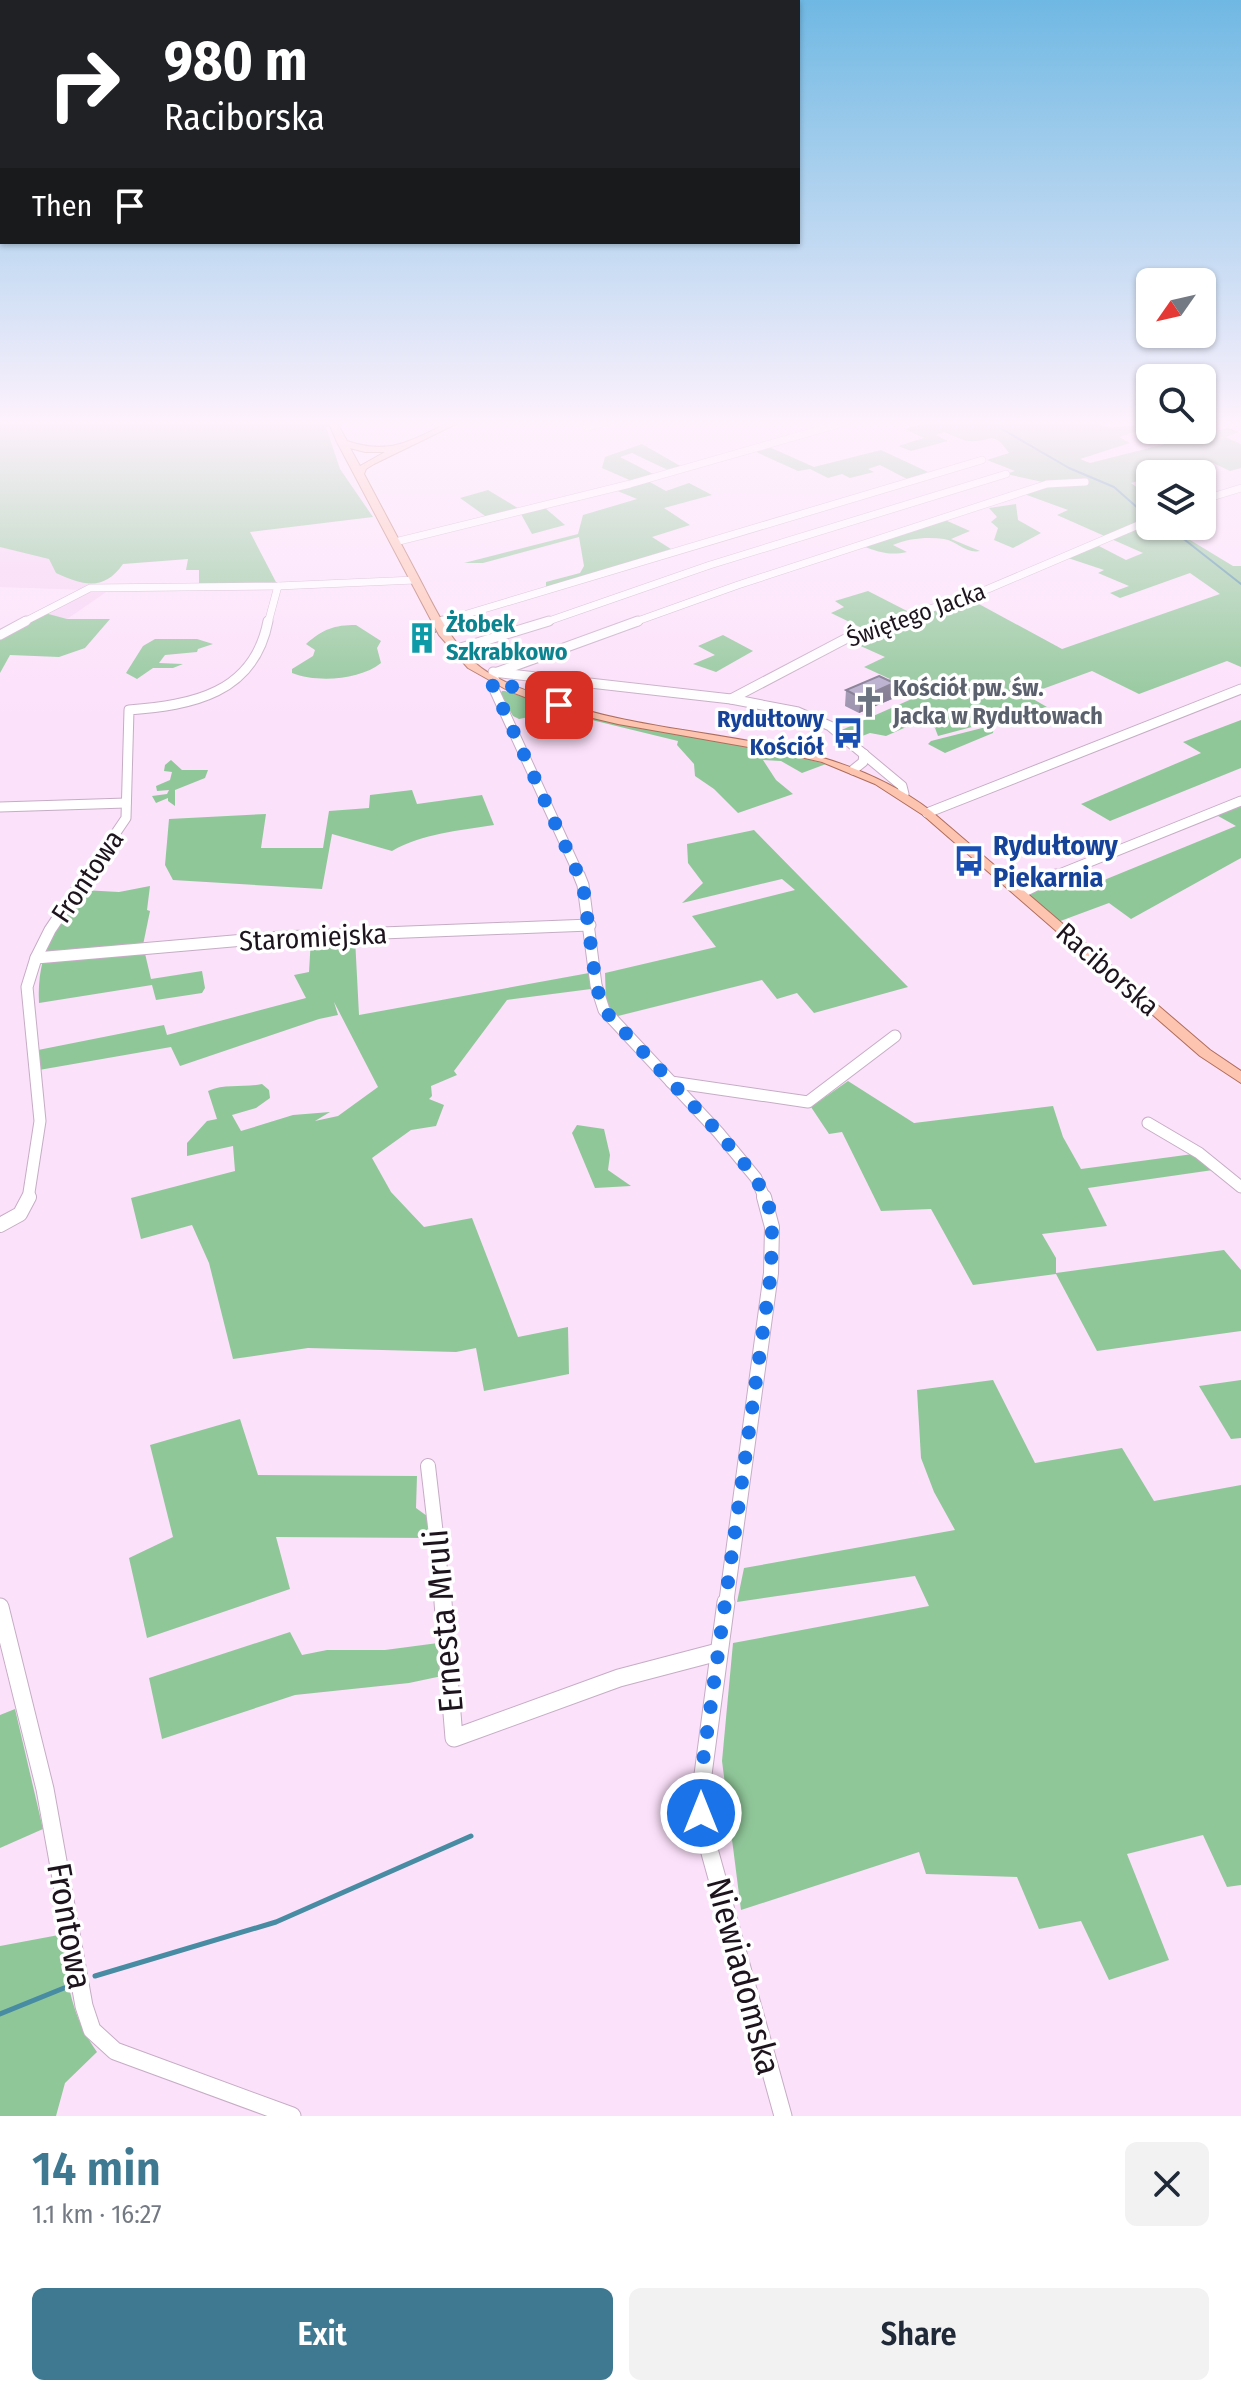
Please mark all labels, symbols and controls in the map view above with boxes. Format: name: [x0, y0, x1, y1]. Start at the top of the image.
text: 980 m: [164, 28, 307, 95]
icon: right: [32, 32, 136, 136]
text: Raciborska: [164, 96, 325, 140]
icon: arrive: [108, 184, 152, 228]
text: Then: [32, 188, 92, 224]
north arrow: [1136, 268, 1216, 348]
map controls: [1136, 268, 1216, 540]
button: search: [1136, 364, 1216, 444]
button: layers: [1136, 460, 1216, 540]
street label: Świętego Jacka: [843, 577, 989, 653]
place label: Żłobek Szkrabkowo: [446, 609, 568, 666]
building icon: Żłobek Szkrabkowo: [405, 621, 439, 655]
pin: [525, 671, 593, 739]
place label: Kościół pw. św. Jacka w Rydułtowach: [892, 674, 1103, 730]
icon: arrive: [537, 683, 581, 727]
church icon: Kościół pw. św. Jacka w Rydułtowach: [852, 685, 886, 719]
place label: Rydułtowy Kościół: [717, 705, 825, 761]
bus stop icon: Rydułtowy Kościół: [831, 716, 865, 750]
street label: Frontowa: [44, 824, 130, 929]
place label: Rydułtowy Piekarnia: [993, 829, 1118, 894]
bus stop icon: Rydułtowy Piekarnia: [952, 844, 986, 878]
street label: Raciborska: [1050, 916, 1166, 1023]
street label: Staromiejska: [238, 917, 388, 958]
street label: Ernesta Mruli: [415, 1528, 472, 1714]
position arrow: [659, 1771, 743, 1855]
street label: Frontowa: [38, 1860, 101, 1992]
street label: Niewiadomska: [698, 1873, 789, 2079]
text: 14 min: [32, 2140, 161, 2198]
button: close: [1125, 2142, 1209, 2226]
text: 1.1 km · 16:27: [32, 2199, 162, 2230]
button: Exit: [32, 2288, 613, 2380]
button: Share: [629, 2288, 1209, 2380]

